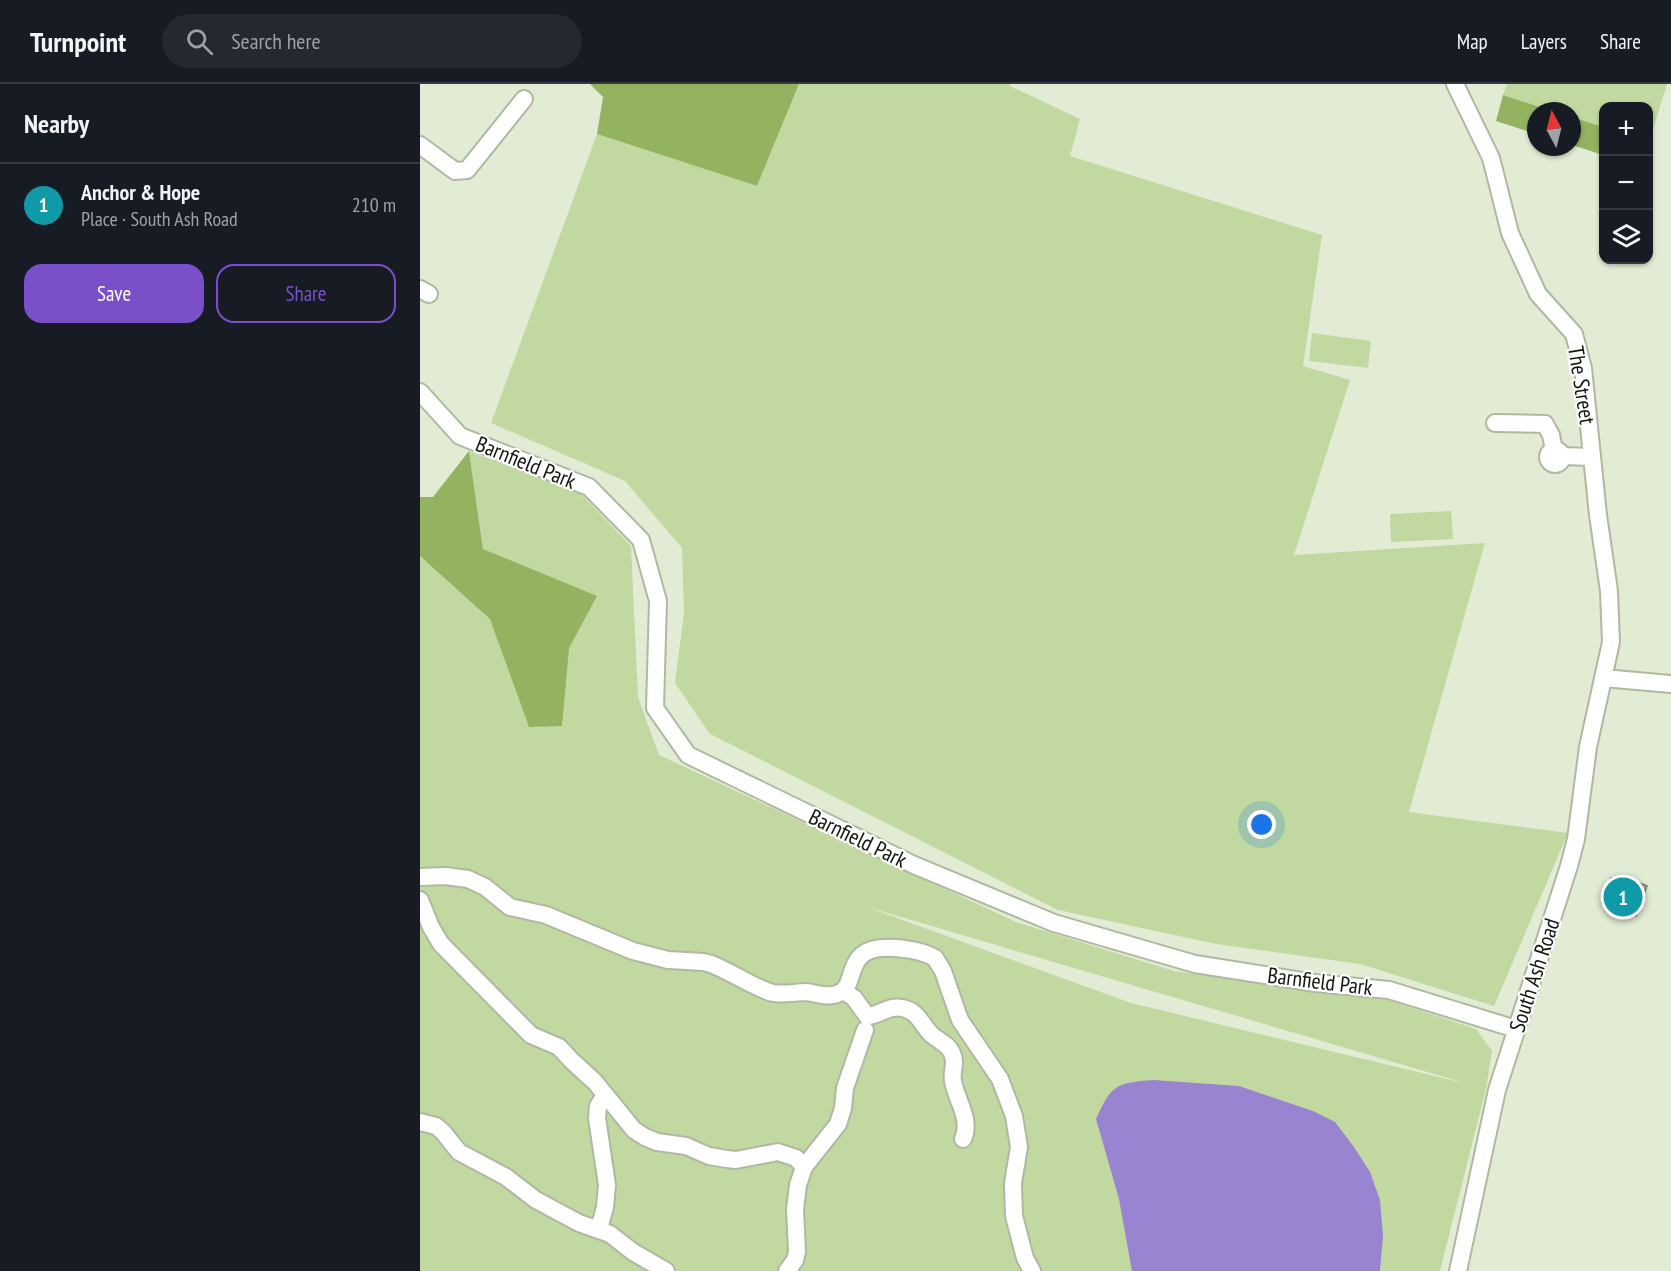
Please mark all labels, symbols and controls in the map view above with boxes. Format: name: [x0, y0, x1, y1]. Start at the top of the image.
search box: [162, 14, 582, 68]
text: Turnpoint: [30, 23, 126, 60]
icon: search: [183, 25, 216, 58]
text: Search here: [231, 27, 321, 55]
text: Map: [1457, 28, 1488, 55]
text: Layers: [1521, 28, 1567, 55]
text: Share: [1600, 28, 1641, 55]
north arrow: [1527, 102, 1581, 156]
map controls: [1599, 102, 1653, 264]
button: +: [1599, 102, 1653, 156]
text: Nearby: [24, 107, 89, 140]
button: −: [1599, 156, 1653, 210]
text: Anchor & Hope: [81, 178, 200, 206]
text: 1: [39, 192, 48, 218]
text: 210 m: [352, 192, 396, 218]
text: Place · South Ash Road: [81, 206, 238, 232]
button: layers: [1599, 210, 1653, 264]
button: Save: [24, 264, 204, 323]
button: Share: [216, 264, 396, 323]
street label: The Street: [1562, 344, 1602, 426]
street label: Barnfield Park: [472, 429, 581, 495]
street label: Barnfield Park: [804, 802, 912, 874]
your location: [1247, 810, 1276, 839]
pin: 1: [1604, 874, 1642, 920]
street label: South Ash Road: [1502, 915, 1566, 1035]
street label: Barnfield Park: [1266, 961, 1375, 1001]

